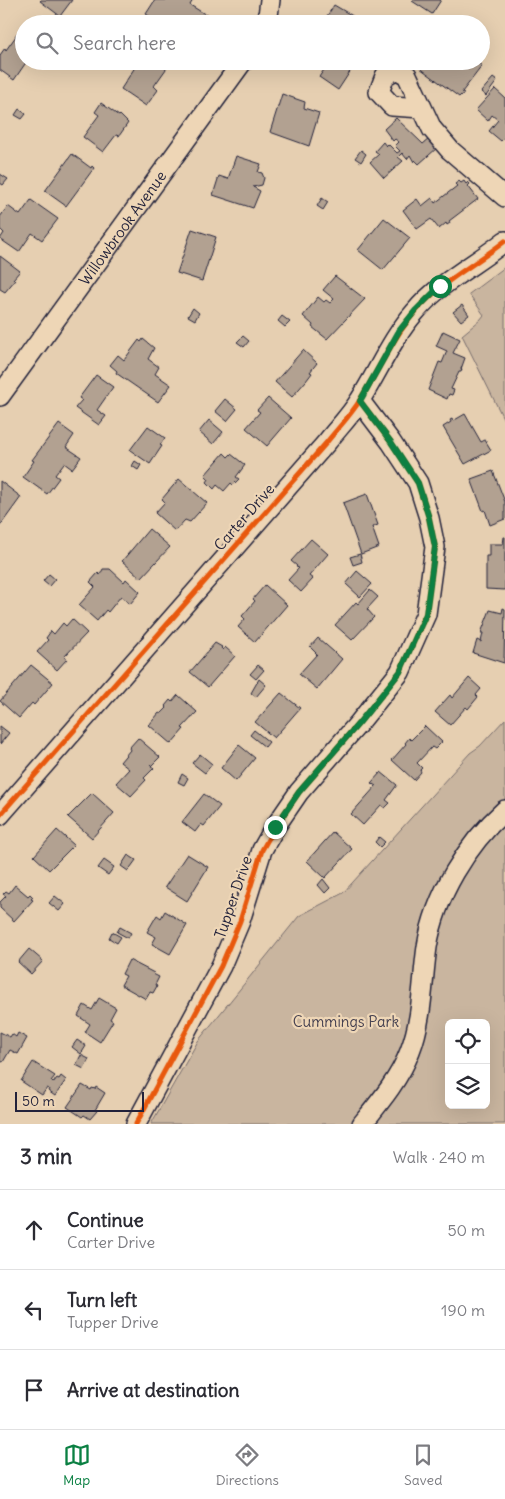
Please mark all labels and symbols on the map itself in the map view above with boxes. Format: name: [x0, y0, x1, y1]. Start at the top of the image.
street label: Willowbrook Avenue: [74, 167, 170, 289]
route start: [429, 275, 452, 298]
street label: Carter Drive: [210, 480, 278, 554]
route end: [264, 816, 287, 839]
street label: Tupper Drive: [210, 853, 256, 941]
park label: Cummings Park: [293, 1012, 400, 1031]
scale bar: [15, 1089, 144, 1112]

